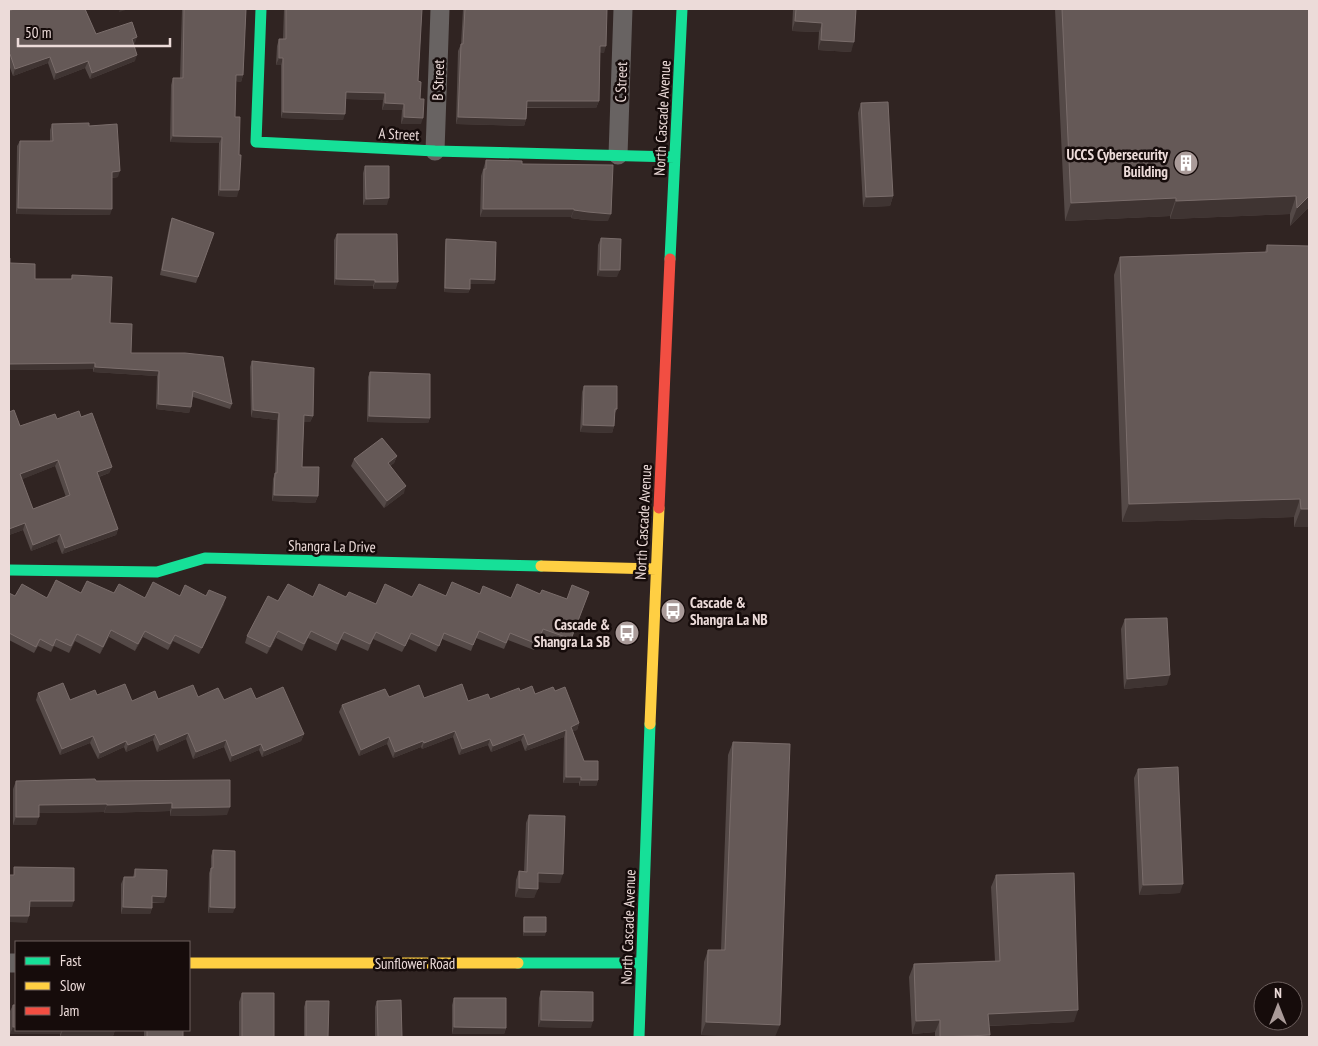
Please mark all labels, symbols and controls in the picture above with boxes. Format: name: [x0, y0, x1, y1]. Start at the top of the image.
scale bar: [18, 15, 170, 47]
text: 50 m: [25, 23, 51, 42]
street label: B Street: [428, 59, 448, 101]
street label: North Cascade Avenue: [649, 60, 675, 176]
street label: C Street: [611, 61, 631, 103]
street label: A Street: [378, 123, 420, 145]
place label: UCCS Cybersecurity Building: [1066, 145, 1169, 181]
building icon: UCCS Cybersecurity Building: [1173, 150, 1199, 176]
street label: North Cascade Avenue: [630, 464, 656, 580]
street label: Shangra La Drive: [288, 536, 376, 556]
place label: Cascade & Shangra La NB: [690, 593, 768, 629]
bus stop icon: Cascade & Shangra La NB: [660, 598, 686, 624]
place label: Cascade & Shangra La SB: [534, 615, 610, 651]
bus stop icon: Cascade & Shangra La SB: [614, 620, 640, 646]
street label: North Cascade Avenue: [616, 869, 640, 985]
legend: [15, 941, 190, 1031]
text: Fast: [60, 951, 81, 970]
street label: Sunflower Road: [375, 954, 455, 973]
text: Slow: [60, 976, 85, 995]
north arrow: [1253, 981, 1303, 1031]
text: N: [1274, 984, 1282, 1002]
text: Jam: [59, 1001, 79, 1020]

